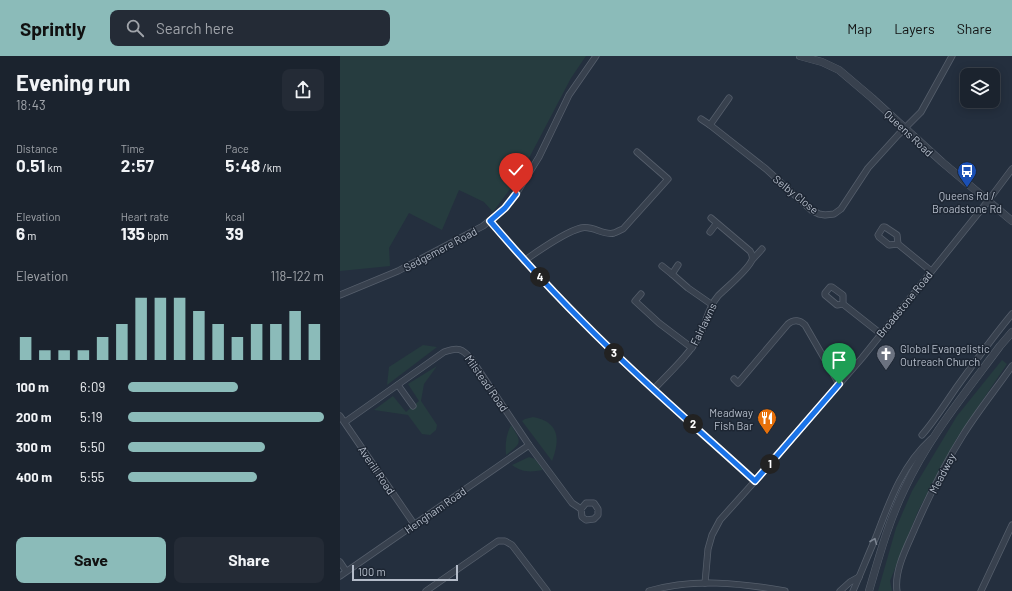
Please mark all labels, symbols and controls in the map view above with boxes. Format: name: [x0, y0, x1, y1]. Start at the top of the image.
search box: [110, 10, 390, 46]
text: Sprintly: [20, 17, 86, 40]
icon: search: [124, 17, 146, 39]
text: Search here: [156, 19, 234, 37]
text: Map: [847, 20, 872, 37]
text: Layers: [894, 20, 935, 37]
text: Share: [957, 20, 992, 37]
map controls: [960, 68, 1000, 108]
button: layers: [960, 68, 1000, 108]
text: Evening run: [16, 69, 130, 95]
button: share: [282, 69, 324, 111]
text: 18:43: [16, 97, 46, 113]
street label: Queens Road: [882, 107, 936, 159]
text: Distance: [16, 142, 58, 155]
text: Time: [121, 142, 144, 155]
text: Pace: [225, 142, 249, 155]
pin: [499, 153, 533, 194]
text: 0.51: [16, 155, 45, 175]
text: 2:57: [121, 155, 154, 175]
text: 5:48: [225, 155, 260, 175]
icon: check: [505, 159, 527, 181]
bus stop icon: Queens Rd / Broadstone Rd: [956, 160, 978, 188]
text: km: [45, 161, 62, 174]
text: /km: [260, 161, 281, 174]
street label: Selby Close: [771, 172, 821, 216]
place label: Queens Rd / Broadstone Rd: [932, 189, 1002, 215]
text: Elevation: [16, 210, 60, 223]
text: Heart rate: [121, 210, 169, 223]
text: kcal: [225, 210, 245, 223]
text: 6: [16, 223, 25, 243]
text: 135: [121, 223, 145, 243]
text: 39: [225, 223, 244, 243]
street label: Sedgemere Road: [401, 224, 479, 274]
text: m: [25, 229, 36, 242]
text: bpm: [145, 229, 168, 242]
pin: 4: [530, 267, 550, 287]
text: Elevation: [16, 268, 68, 284]
text: 118–122 m: [270, 268, 324, 284]
street label: Broadstone Road: [873, 268, 935, 340]
text: 4: [537, 270, 543, 283]
street label: Fairlawns: [687, 301, 719, 347]
place label: Global Evangelistic Outreach Church: [900, 342, 990, 368]
pin: 3: [604, 343, 624, 363]
pin: [822, 343, 856, 384]
church icon: Global Evangelistic Outreach Church: [875, 343, 897, 371]
text: 3: [611, 346, 617, 359]
icon: arrive: [828, 349, 850, 371]
street label: Milstead Road: [463, 352, 511, 414]
text: 100 m: [16, 379, 49, 395]
text: 6:09: [80, 379, 105, 395]
place label: Meadway Fish Bar: [709, 406, 753, 432]
restaurant icon: Meadway Fish Bar: [756, 407, 778, 435]
text: 200 m: [16, 409, 52, 425]
text: 5:19: [80, 409, 102, 425]
pin: 2: [683, 414, 703, 434]
text: 2: [690, 417, 696, 430]
text: 300 m: [16, 439, 51, 455]
text: 5:50: [80, 439, 105, 455]
street label: Averill Road: [356, 443, 398, 497]
street label: Meadway: [926, 451, 958, 495]
pin: 1: [760, 454, 780, 474]
text: 1: [768, 457, 772, 470]
text: 400 m: [16, 469, 52, 485]
text: 5:55: [80, 469, 104, 485]
street label: Hengham Road: [402, 484, 468, 536]
button: Save: [16, 537, 166, 583]
button: Share: [174, 537, 324, 583]
one-way arrow: [869, 538, 877, 545]
scale bar: [352, 563, 458, 582]
text: 100 m: [358, 565, 386, 578]

